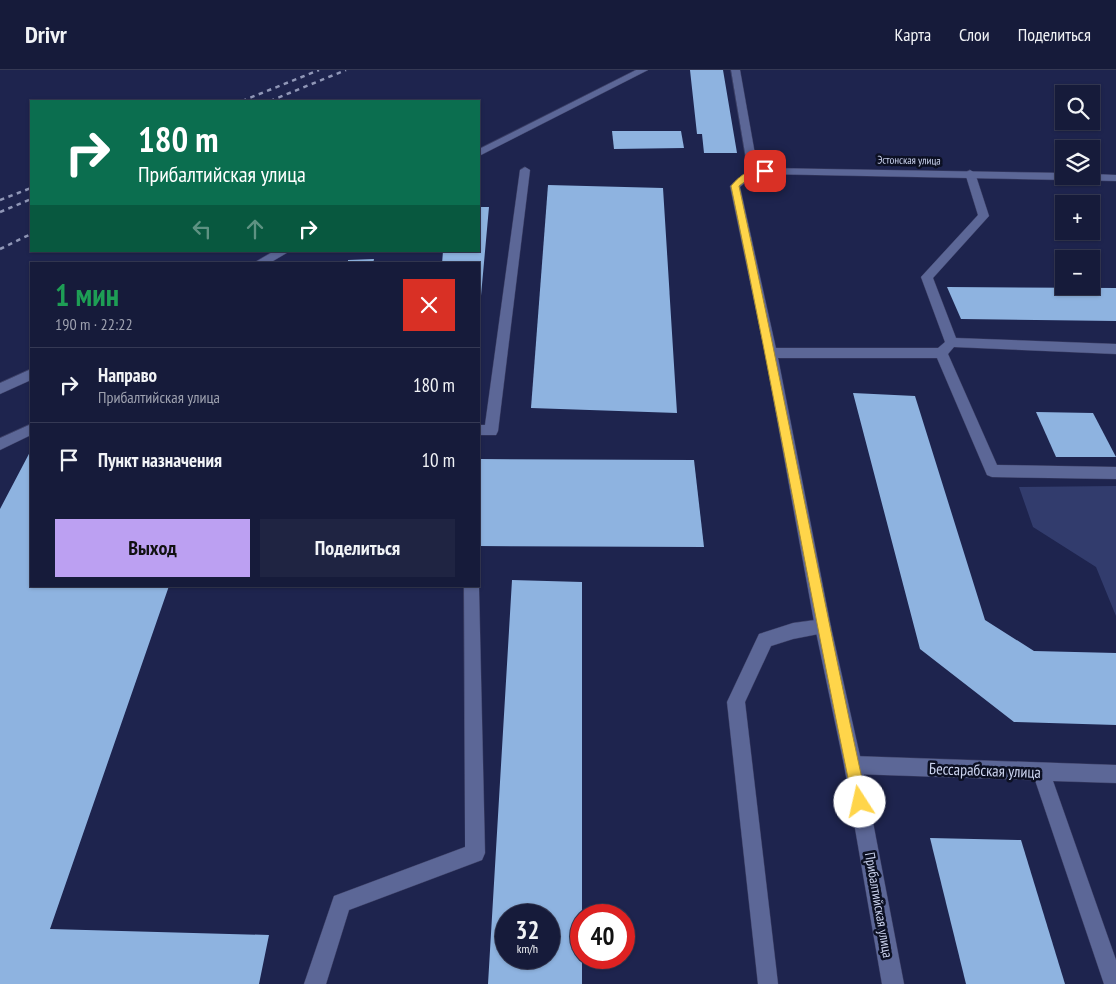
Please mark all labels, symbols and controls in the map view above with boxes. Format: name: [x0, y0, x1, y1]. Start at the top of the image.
text: Drivr: [25, 19, 67, 50]
text: Карта: [894, 23, 931, 46]
text: Слои: [959, 23, 990, 46]
text: Поделиться: [1018, 23, 1091, 46]
map controls: [1055, 85, 1100, 295]
button: search: [1055, 85, 1100, 130]
text: 180 m: [138, 116, 219, 162]
icon: right: [55, 120, 120, 185]
button: layers: [1055, 140, 1100, 185]
pin: [744, 150, 786, 192]
street label: Эстонская улица: [877, 152, 941, 168]
icon: arrive: [751, 157, 779, 185]
text: Прибалтийская улица: [138, 160, 306, 188]
button: +: [1055, 195, 1100, 240]
icon: left: [188, 215, 216, 243]
icon: ahead: [241, 215, 269, 243]
icon: right: [294, 215, 322, 243]
button: −: [1055, 250, 1100, 295]
text: 1 мин: [55, 275, 119, 314]
button: close: [403, 279, 455, 331]
text: 190 m · 22:22: [55, 314, 133, 334]
text: Направо: [98, 363, 157, 387]
icon: right: [55, 371, 83, 399]
text: 180 m: [413, 373, 455, 397]
text: Прибалтийская улица: [98, 387, 220, 407]
icon: arrive: [55, 446, 83, 474]
text: Пункт назначения: [98, 448, 222, 472]
text: 10 m: [422, 448, 455, 472]
button: Выход: [55, 519, 250, 577]
button: Поделиться: [260, 519, 455, 577]
street label: Бессарабская улица: [929, 758, 1041, 782]
position arrow: [833, 775, 885, 827]
street label: Прибалтийская улица: [861, 851, 897, 959]
speed limit sign: 40: [570, 904, 635, 969]
text: 32: [516, 914, 539, 946]
text: km/h: [517, 941, 538, 956]

